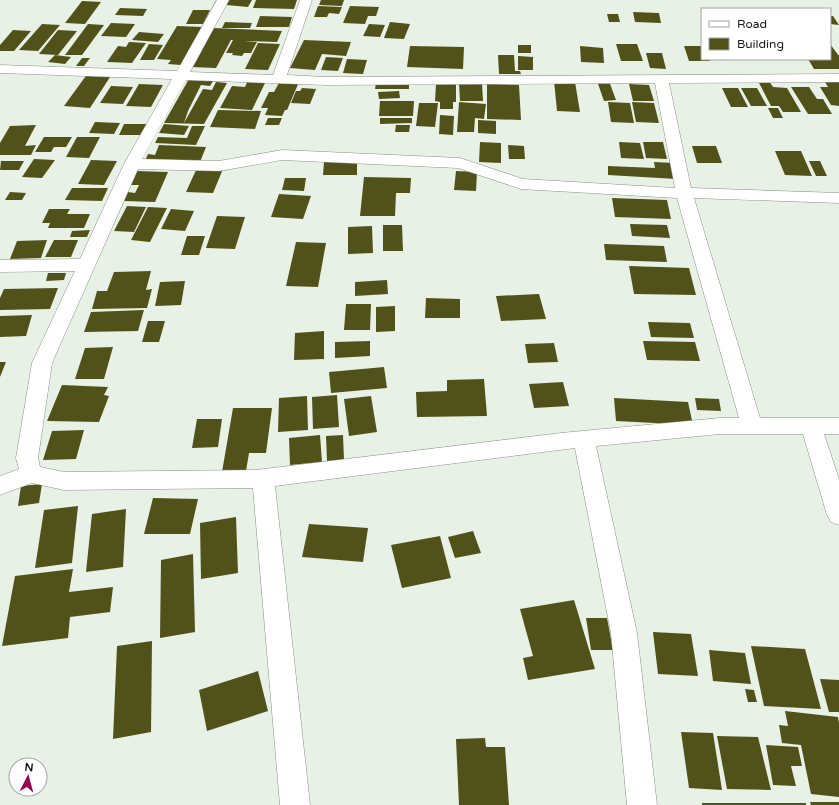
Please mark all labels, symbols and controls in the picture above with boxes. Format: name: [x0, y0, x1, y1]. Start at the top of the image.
legend: [701, 8, 831, 60]
text: Road: [737, 17, 767, 31]
text: Building: [737, 37, 784, 51]
north arrow: [8, 757, 48, 797]
text: N: [24, 761, 34, 774]

